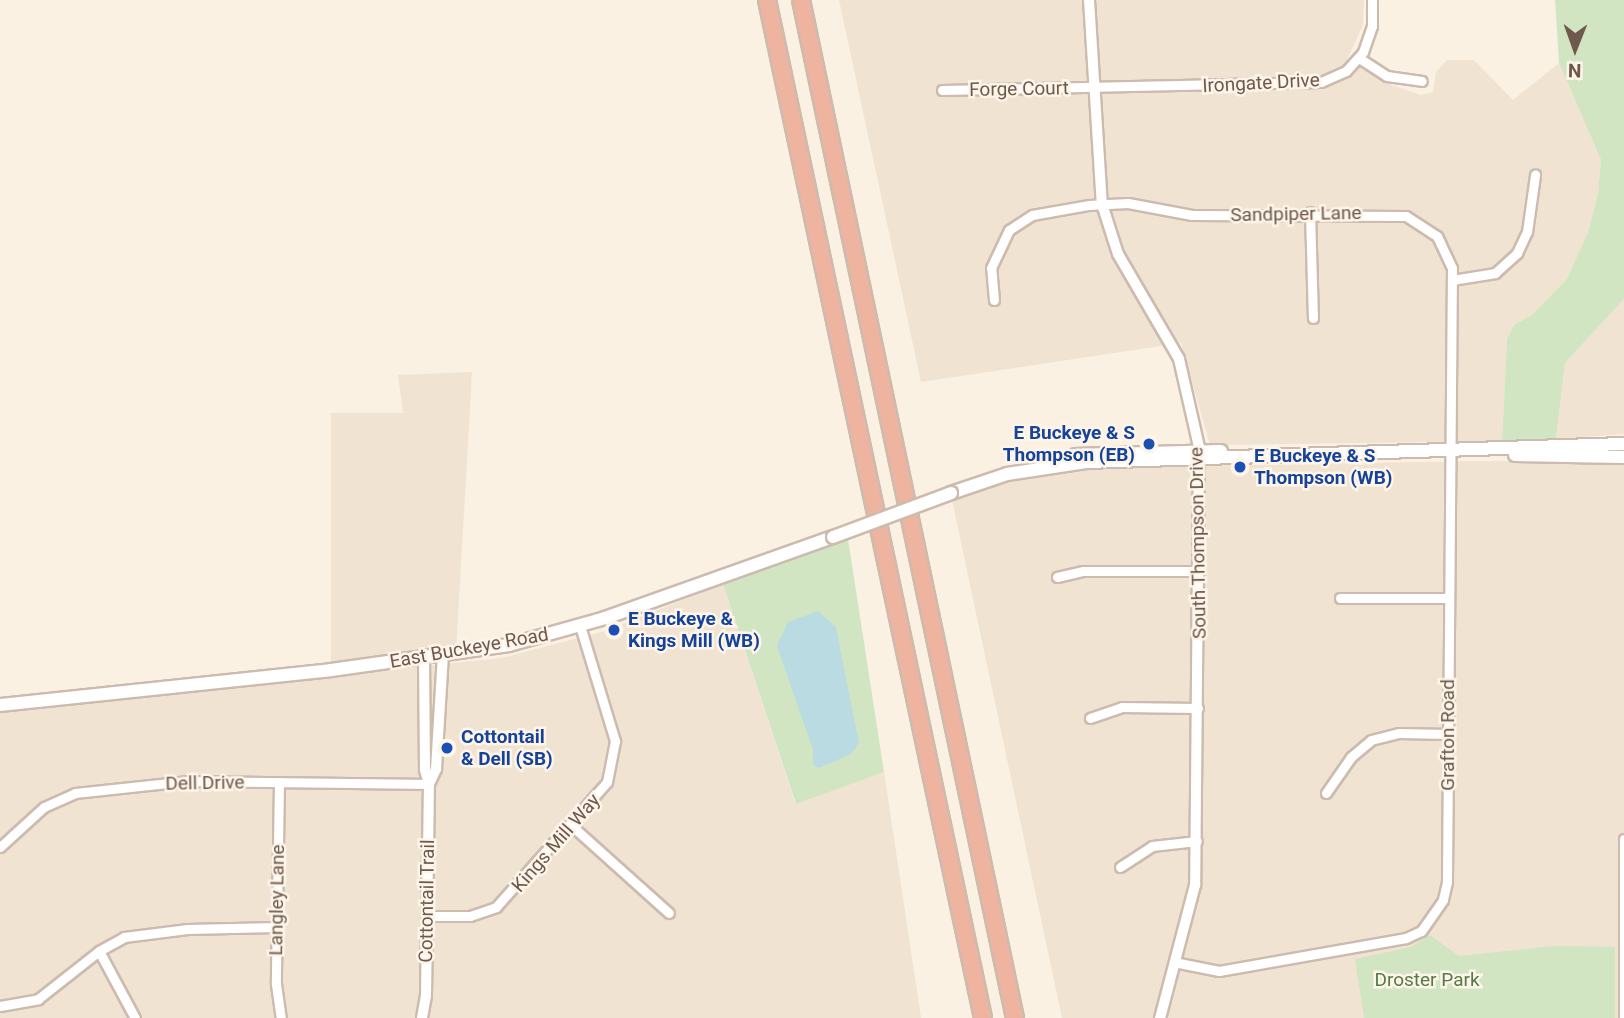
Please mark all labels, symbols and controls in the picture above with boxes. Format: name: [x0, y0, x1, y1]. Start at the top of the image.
north arrow: [1540, 14, 1610, 84]
text: N: [1568, 59, 1582, 82]
street label: Irongate Drive: [1202, 69, 1320, 97]
street label: Forge Court: [969, 77, 1069, 101]
street label: Sandpiper Lane: [1230, 201, 1362, 227]
place label: E Buckeye & S Thompson (EB): [1003, 422, 1135, 466]
marker: E Buckeye & S Thompson (EB): [1141, 436, 1157, 452]
place label: E Buckeye & S Thompson (WB): [1254, 445, 1392, 489]
street label: South Thompson Drive: [1185, 447, 1211, 639]
marker: E Buckeye & S Thompson (WB): [1232, 459, 1248, 475]
place label: E Buckeye & Kings Mill (WB): [628, 608, 760, 652]
marker: E Buckeye & Kings Mill (WB): [606, 622, 622, 638]
street label: East Buckeye Road: [388, 623, 550, 673]
street label: Grafton Road: [1437, 679, 1459, 791]
place label: Cottontail & Dell (SB): [461, 726, 553, 770]
marker: Cottontail & Dell (SB): [439, 740, 455, 756]
street label: Dell Drive: [165, 771, 245, 795]
street label: Kings Mill Way: [507, 789, 605, 897]
street label: Cottontail Trail: [415, 839, 439, 963]
street label: Langley Lane: [265, 844, 289, 956]
park label: Droster Park: [1374, 969, 1480, 991]

